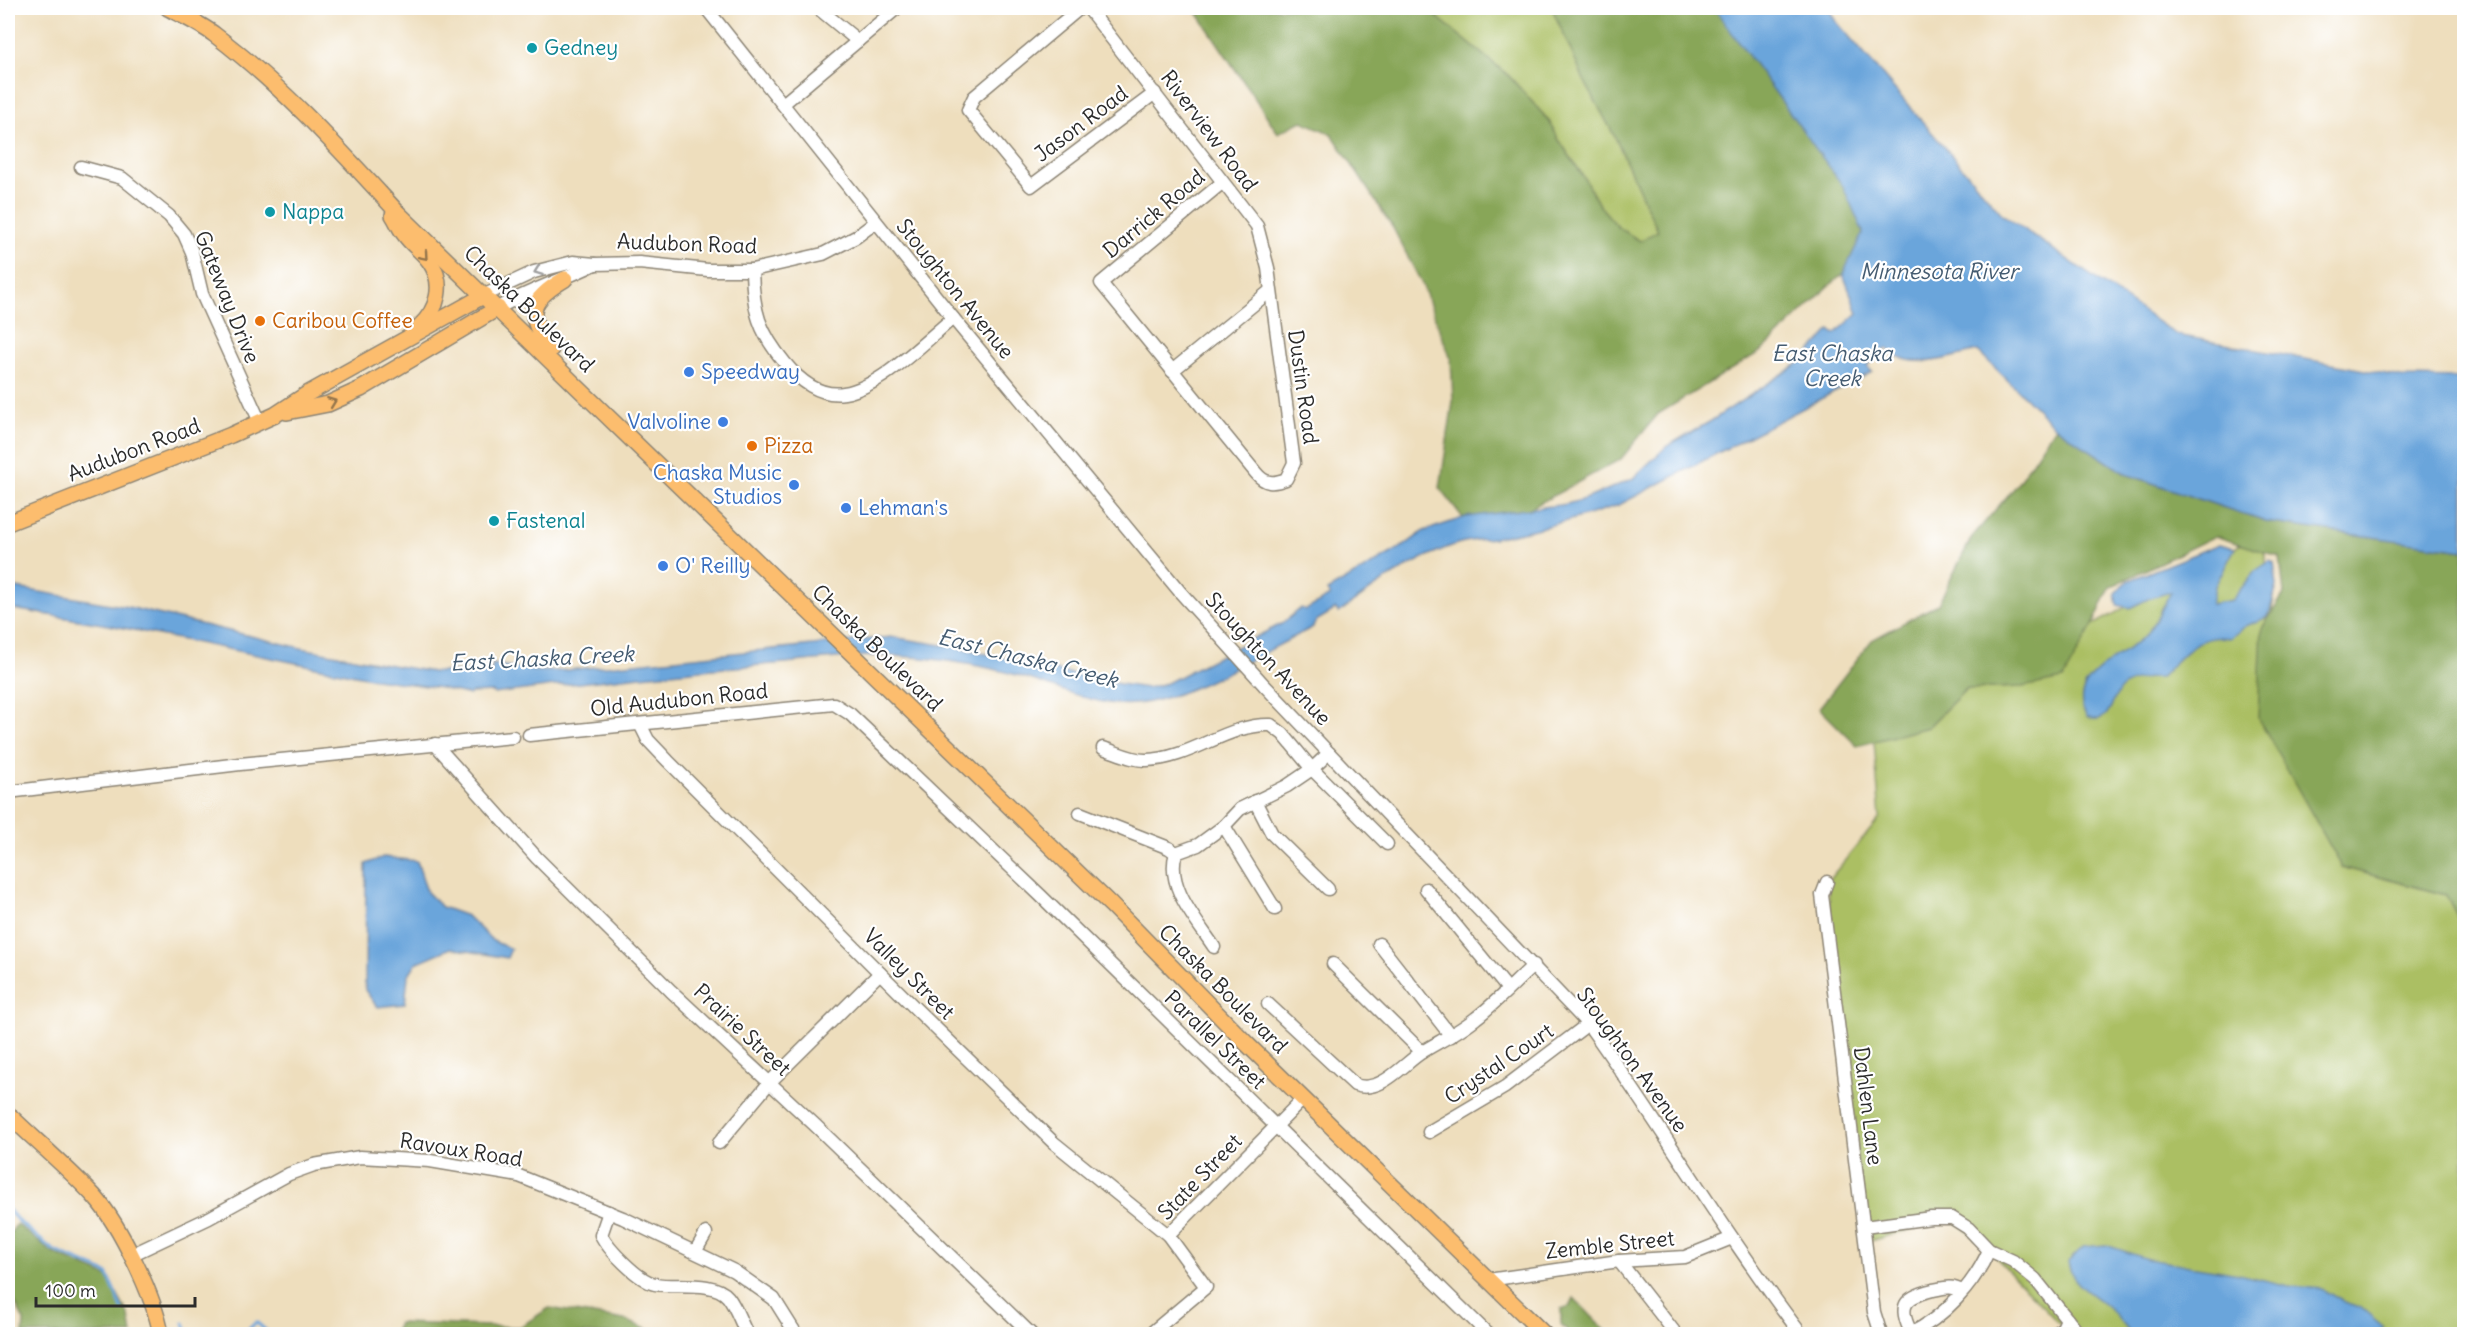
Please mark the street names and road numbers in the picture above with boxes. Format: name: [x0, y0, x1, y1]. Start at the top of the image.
street label: Riverview Road: [1155, 65, 1264, 197]
street label: Jason Road: [1028, 80, 1133, 168]
street label: Darrick Road: [1097, 163, 1210, 264]
street label: Stoughton Avenue: [891, 213, 1020, 364]
street label: Gateway Drive: [189, 227, 266, 367]
street label: Audubon Road: [617, 228, 757, 259]
street label: Chaska Boulevard: [458, 239, 600, 378]
street label: Dustin Road: [1282, 328, 1325, 446]
street label: Audubon Road: [64, 412, 204, 487]
street label: Chaska Boulevard: [806, 578, 948, 717]
street label: Stoughton Avenue: [1200, 586, 1337, 731]
street label: Old Audubon Road: [589, 677, 769, 722]
street label: Chaska Boulevard: [1153, 918, 1294, 1059]
street label: Valley Street: [858, 922, 961, 1025]
street label: Prairie Street: [688, 978, 797, 1082]
street label: Stoughton Avenue: [1571, 982, 1694, 1137]
street label: Parallel Street: [1159, 984, 1272, 1095]
street label: Crystal Court: [1439, 1017, 1558, 1110]
street label: Dahlen Lane: [1848, 1045, 1889, 1167]
street label: Ravoux Road: [398, 1126, 524, 1173]
street label: State Street: [1152, 1128, 1247, 1225]
street label: Zemble Street: [1544, 1224, 1676, 1265]

